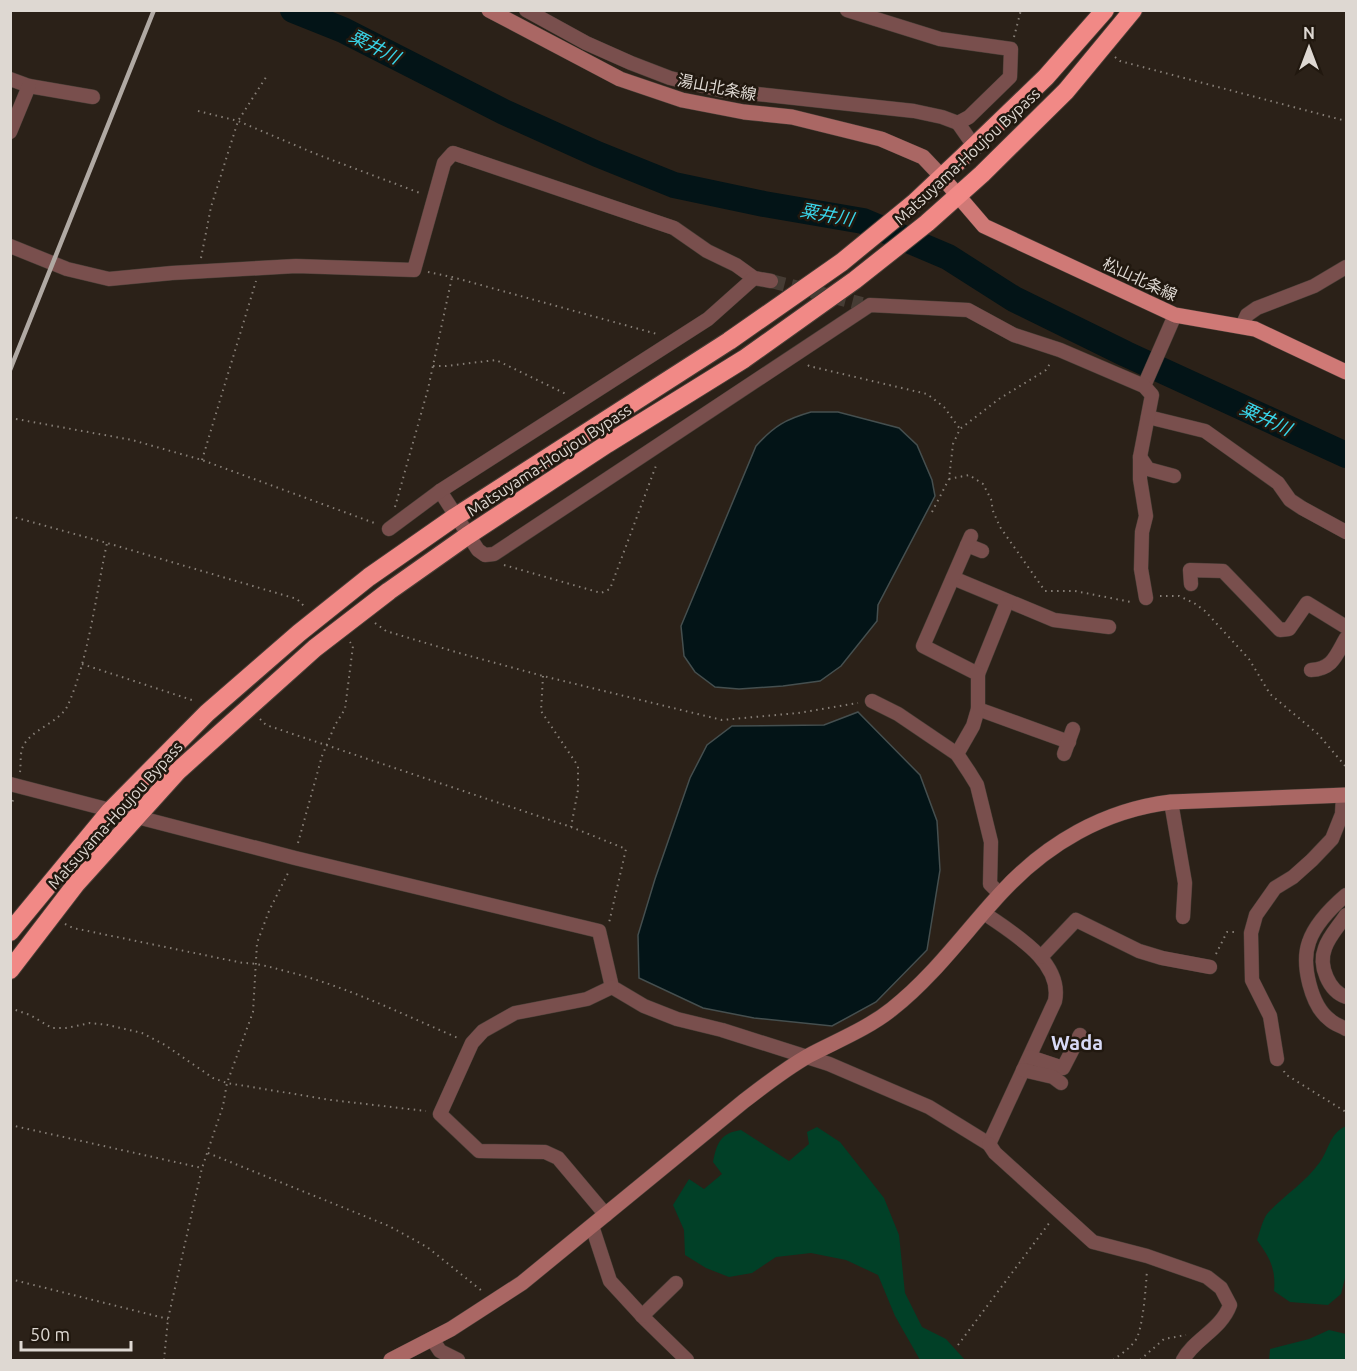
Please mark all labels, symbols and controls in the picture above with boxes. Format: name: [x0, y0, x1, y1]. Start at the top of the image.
north arrow: [1279, 18, 1339, 78]
text: N: [1303, 24, 1315, 42]
water label: 粟井川: [346, 25, 405, 68]
street label: 湯山北条線: [676, 71, 758, 103]
street label: Matsuyama-Houjou Bypass: [891, 84, 1043, 228]
water label: 粟井川: [799, 199, 857, 229]
street label: 松山北条線: [1100, 254, 1180, 304]
water label: 粟井川: [1237, 398, 1297, 439]
street label: Matsuyama-Houjou Bypass: [464, 400, 634, 520]
street label: Matsuyama-Houjou Bypass: [44, 738, 186, 892]
district label: Wada: [1051, 1031, 1103, 1054]
scale bar: [21, 1314, 130, 1352]
text: 50 m: [30, 1324, 70, 1344]

